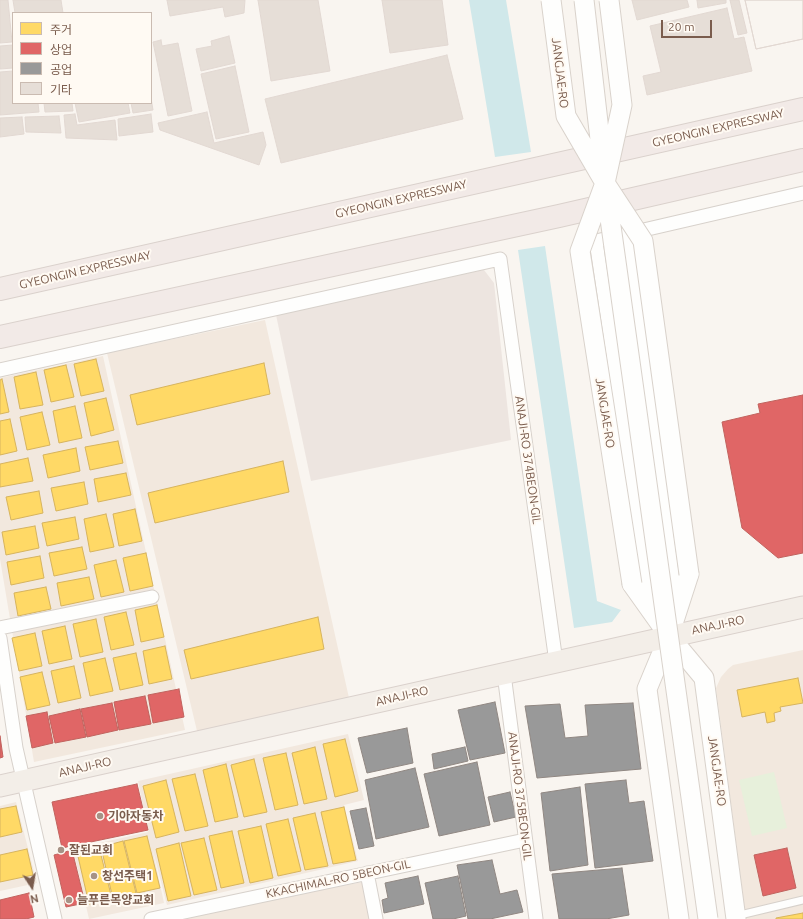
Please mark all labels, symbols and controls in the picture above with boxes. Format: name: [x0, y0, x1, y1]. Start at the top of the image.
legend: [12, 12, 152, 104]
scale bar: [663, 12, 714, 38]
text: 20 m: [668, 20, 695, 33]
text: 주거: [50, 23, 72, 36]
street label: JANGJAE-RO: [549, 37, 571, 109]
text: 상업: [50, 43, 72, 56]
text: 공업: [50, 63, 72, 76]
text: 기타: [50, 83, 72, 96]
street label: GYEONGIN EXPRESSWAY: [651, 106, 785, 150]
street label: GYEONGIN EXPRESSWAY: [334, 177, 468, 221]
street label: GYEONGIN EXPRESSWAY: [18, 248, 152, 292]
street label: JANGJAE-RO: [592, 377, 618, 449]
street label: ANAJI-RO 374BEON-GIL: [512, 395, 544, 525]
street label: ANAJI-RO: [690, 612, 746, 638]
street label: ANAJI-RO: [374, 683, 430, 709]
street label: ANAJI-RO 375BEON-GIL: [505, 731, 535, 861]
street label: JANGJAE-RO: [705, 735, 729, 807]
street label: ANAJI-RO: [57, 754, 113, 780]
place label: 기아자동차: [108, 809, 163, 823]
marker: 기아자동차: [95, 811, 105, 821]
place label: 잘된교회: [69, 843, 113, 857]
marker: 잘된교회: [56, 845, 66, 855]
street label: KKACHIMAL-RO 5BEON-GIL: [264, 857, 412, 901]
north arrow: [12, 867, 52, 907]
place label: 창선주택1: [102, 869, 153, 883]
marker: 창선주택1: [89, 871, 99, 881]
text: N: [29, 892, 40, 905]
place label: 늘푸른목양교회: [77, 893, 154, 907]
marker: 늘푸른목양교회: [64, 895, 74, 905]

